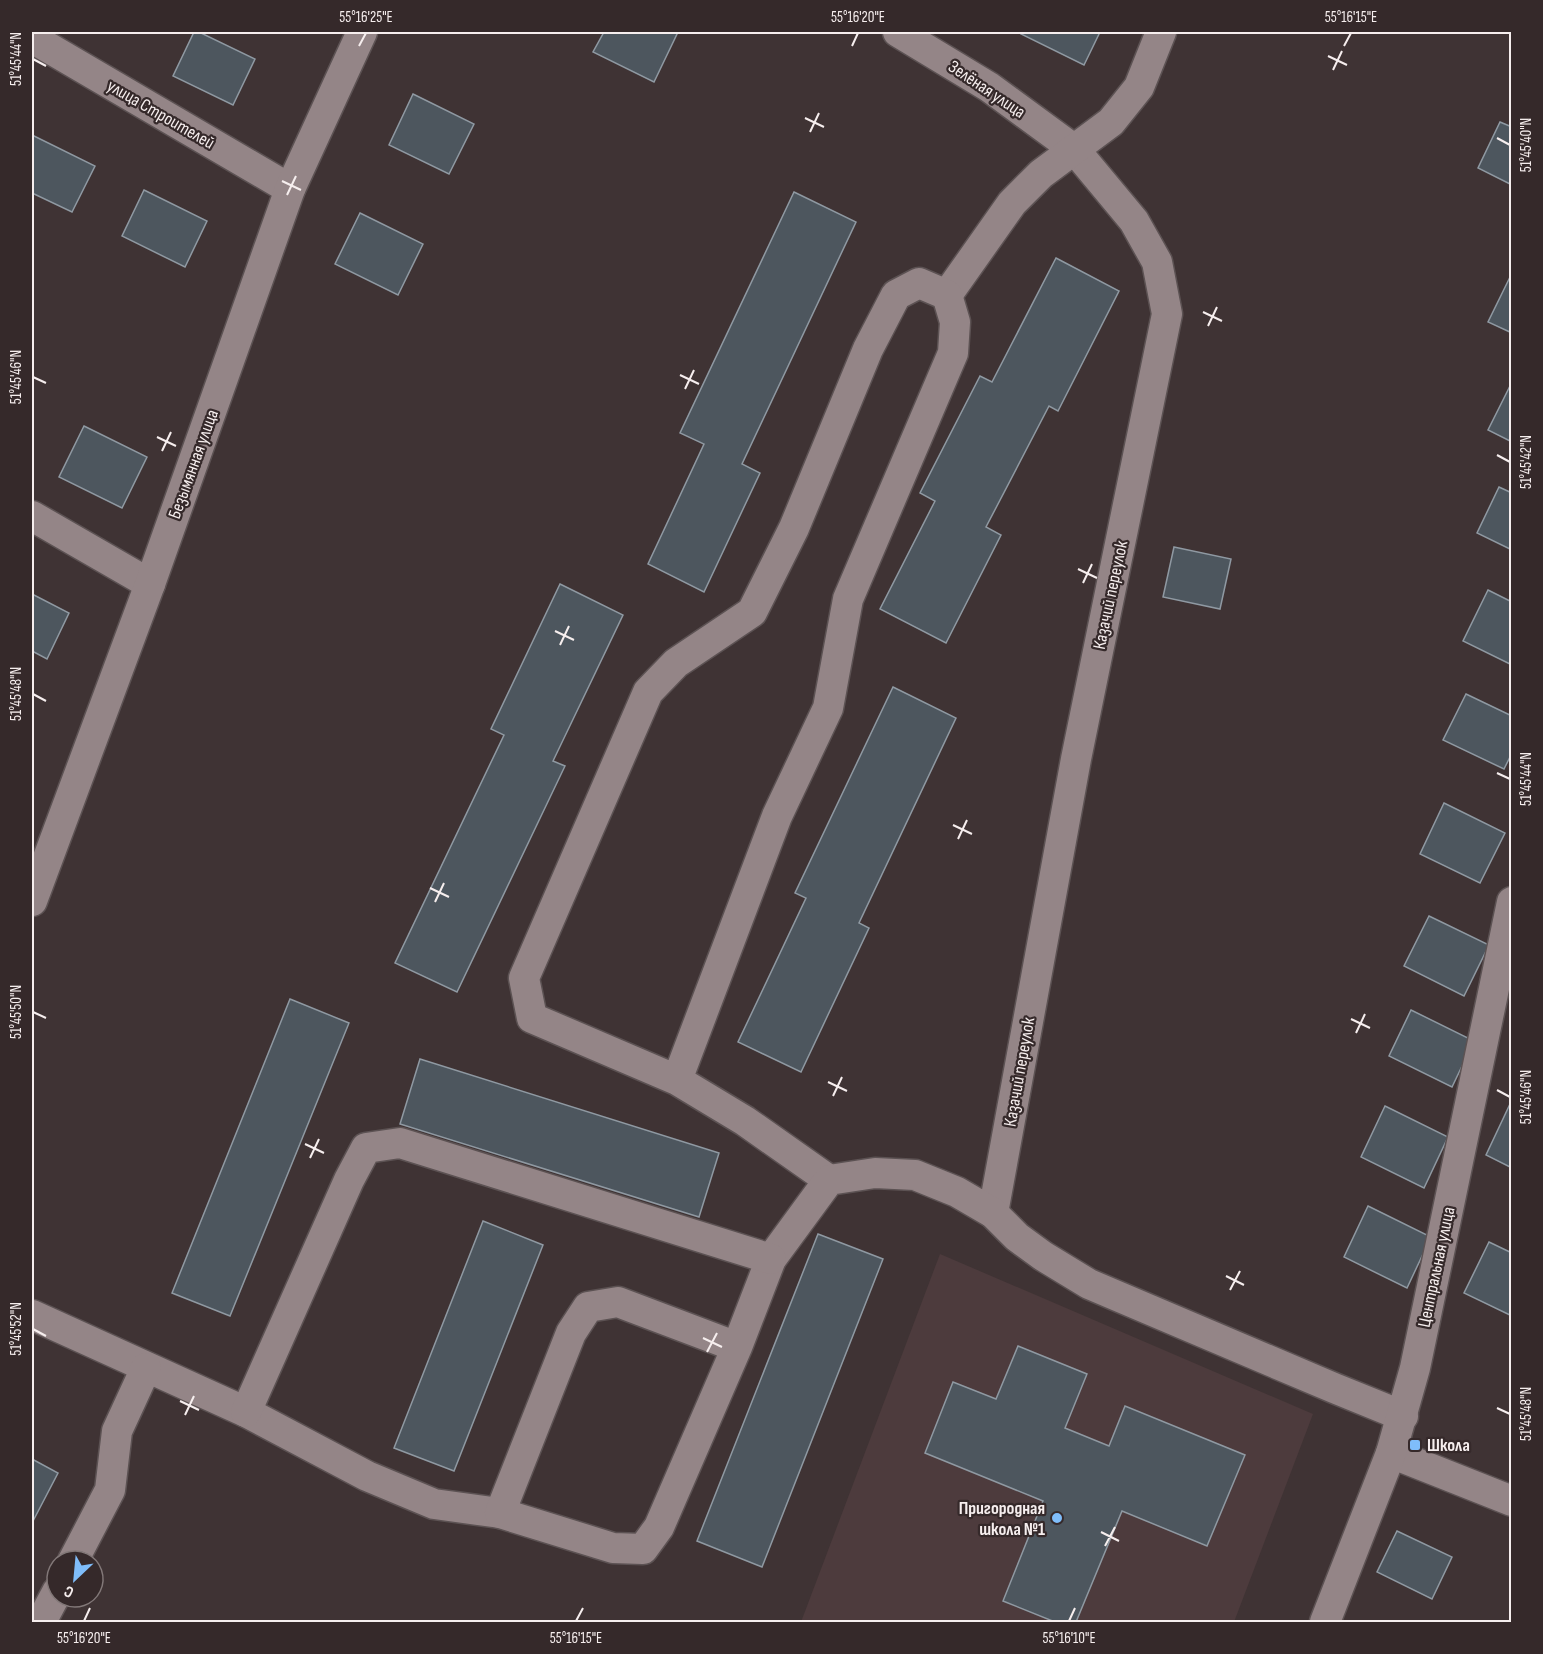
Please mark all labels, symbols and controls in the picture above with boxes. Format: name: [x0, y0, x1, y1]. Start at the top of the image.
text: 55°16'25"E: [339, 8, 393, 27]
text: 55°16'20"E: [831, 8, 885, 27]
text: 55°16'15"E: [1325, 8, 1377, 27]
text: 51°45'44"N: [7, 32, 26, 86]
street label: Зелёная улица: [944, 56, 1029, 123]
street label: улица Строителей: [103, 75, 218, 154]
text: 51°45'40"N: [1517, 118, 1536, 172]
text: 51°45'46"N: [7, 350, 26, 404]
street label: Безымянная улица: [164, 407, 223, 522]
text: 51°45'42"N: [1517, 435, 1536, 489]
street label: Казачий переулок: [1089, 539, 1132, 651]
text: 51°45'48"N: [7, 667, 26, 721]
text: 51°45'44"N: [1517, 752, 1536, 806]
text: 51°45'50"N: [7, 985, 26, 1039]
street label: Казачий переулок: [1000, 1016, 1039, 1128]
text: 51°45'46"N: [1517, 1070, 1536, 1124]
street label: Центральная улица: [1413, 1205, 1460, 1329]
text: 51°45'52"N: [7, 1302, 26, 1356]
text: 51°45'48"N: [1517, 1387, 1536, 1441]
place label: Школа: [1427, 1435, 1470, 1456]
marker: Школа: [1408, 1438, 1422, 1452]
place label: Пригородная школа №1: [959, 1498, 1045, 1540]
marker: Пригородная школа №1: [1050, 1511, 1064, 1525]
north arrow: [45, 1549, 105, 1609]
text: С: [61, 1581, 77, 1601]
text: 55°16'20"E: [57, 1629, 111, 1648]
text: 55°16'15"E: [550, 1629, 602, 1648]
text: 55°16'10"E: [1042, 1629, 1096, 1648]

